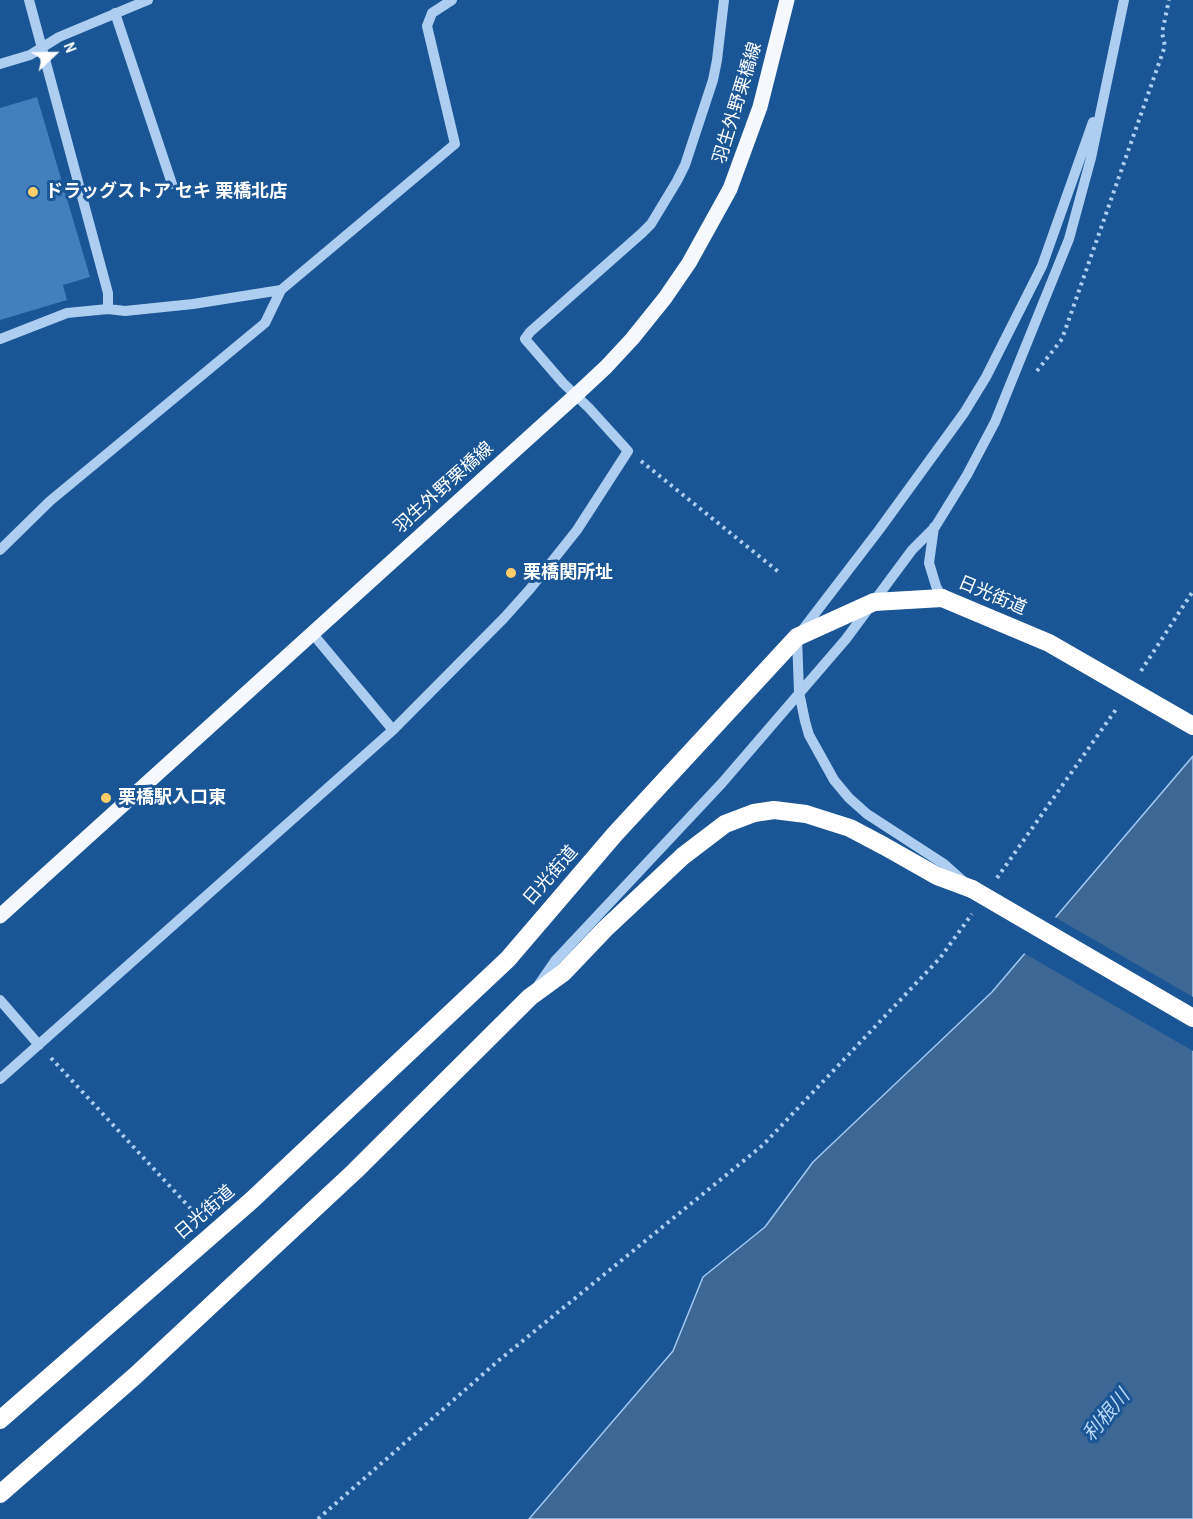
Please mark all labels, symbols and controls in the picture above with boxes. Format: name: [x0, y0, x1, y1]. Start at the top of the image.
north arrow: [24, 24, 84, 84]
text: N: [59, 39, 83, 56]
street label: 羽生外野栗橋線: [709, 40, 767, 166]
place label: ドラッグストア セキ 栗橋北店: [45, 181, 287, 203]
marker: ドラッグストア セキ 栗橋北店: [26, 185, 40, 199]
street label: 羽生外野栗橋線: [390, 438, 498, 538]
place label: 栗橋関所址: [523, 562, 613, 584]
marker: 栗橋関所址: [504, 566, 518, 580]
street label: 日光街道: [955, 572, 1029, 620]
place label: 栗橋駅入口東: [118, 787, 226, 809]
marker: 栗橋駅入口東: [99, 791, 113, 805]
street label: 日光街道: [519, 842, 583, 910]
street label: 日光街道: [171, 1181, 239, 1245]
water label: 利根川: [1079, 1385, 1135, 1447]

